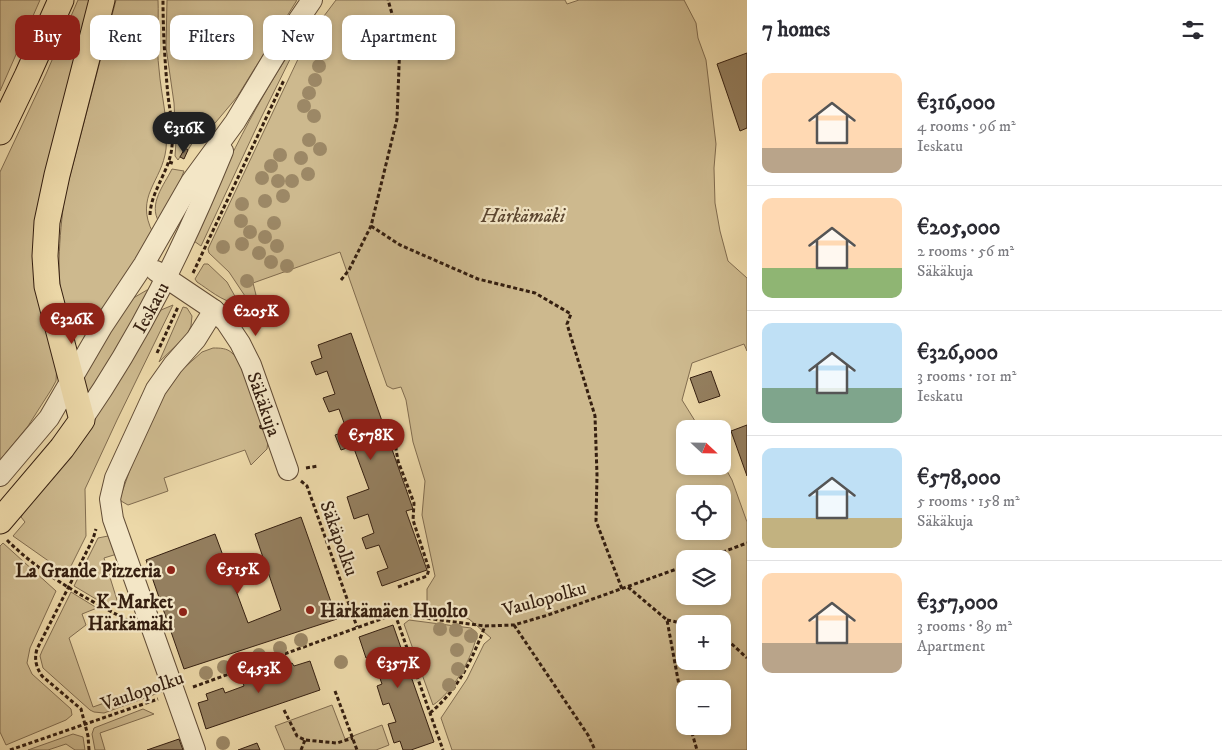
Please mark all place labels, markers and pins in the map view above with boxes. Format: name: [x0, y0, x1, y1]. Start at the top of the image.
pin: €316K: [149, 112, 219, 154]
pin: €205K: [221, 294, 291, 337]
pin: €326K: [37, 302, 107, 345]
pin: €578K: [336, 418, 406, 461]
pin: €515K: [203, 552, 273, 595]
place label: La Grande Pizzeria: [15, 560, 162, 583]
marker: La Grande Pizzeria: [165, 564, 177, 576]
place label: K-Market Härkämäki: [88, 591, 174, 636]
place label: Härkämäen Huolto: [320, 600, 468, 623]
marker: Härkämäen Huolto: [304, 604, 316, 616]
marker: K-Market Härkämäki: [177, 606, 189, 618]
pin: €357K: [363, 646, 433, 689]
pin: €453K: [224, 652, 294, 694]

